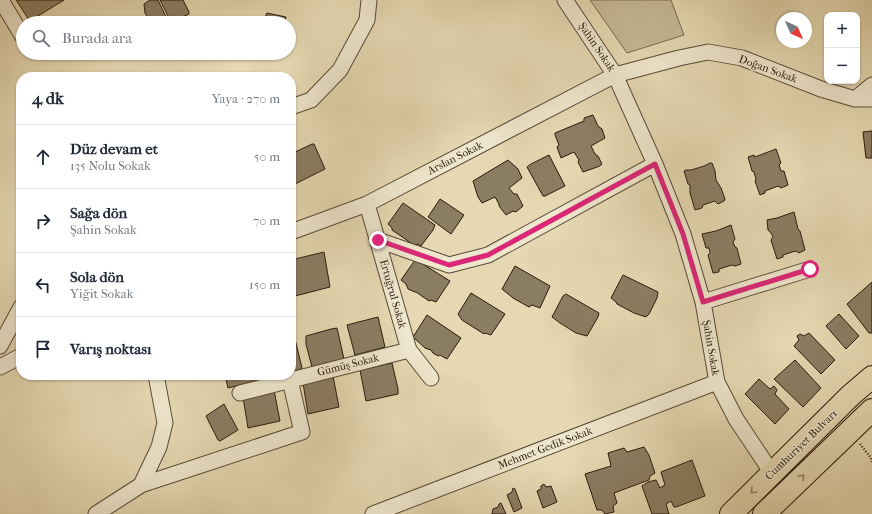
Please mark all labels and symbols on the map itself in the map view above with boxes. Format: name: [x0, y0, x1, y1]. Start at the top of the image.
north arrow: [776, 12, 812, 48]
street label: Şahin Sokak: [576, 20, 618, 74]
street label: Doğan Sokak: [737, 52, 799, 86]
street label: Arslan Sokak: [424, 138, 485, 178]
route end: [369, 231, 387, 249]
street label: Ertuğrul Sokak: [377, 258, 409, 330]
route start: [801, 260, 819, 278]
street label: Şahin Sokak: [700, 319, 722, 377]
street label: Gümüş Sokak: [316, 351, 381, 379]
street label: Cumhuriyet Bulvarı: [762, 407, 840, 483]
street label: Mehmet Gedik Sokak: [496, 424, 595, 472]
one-way arrow: [797, 475, 804, 482]
one-way arrow: [751, 486, 758, 494]

